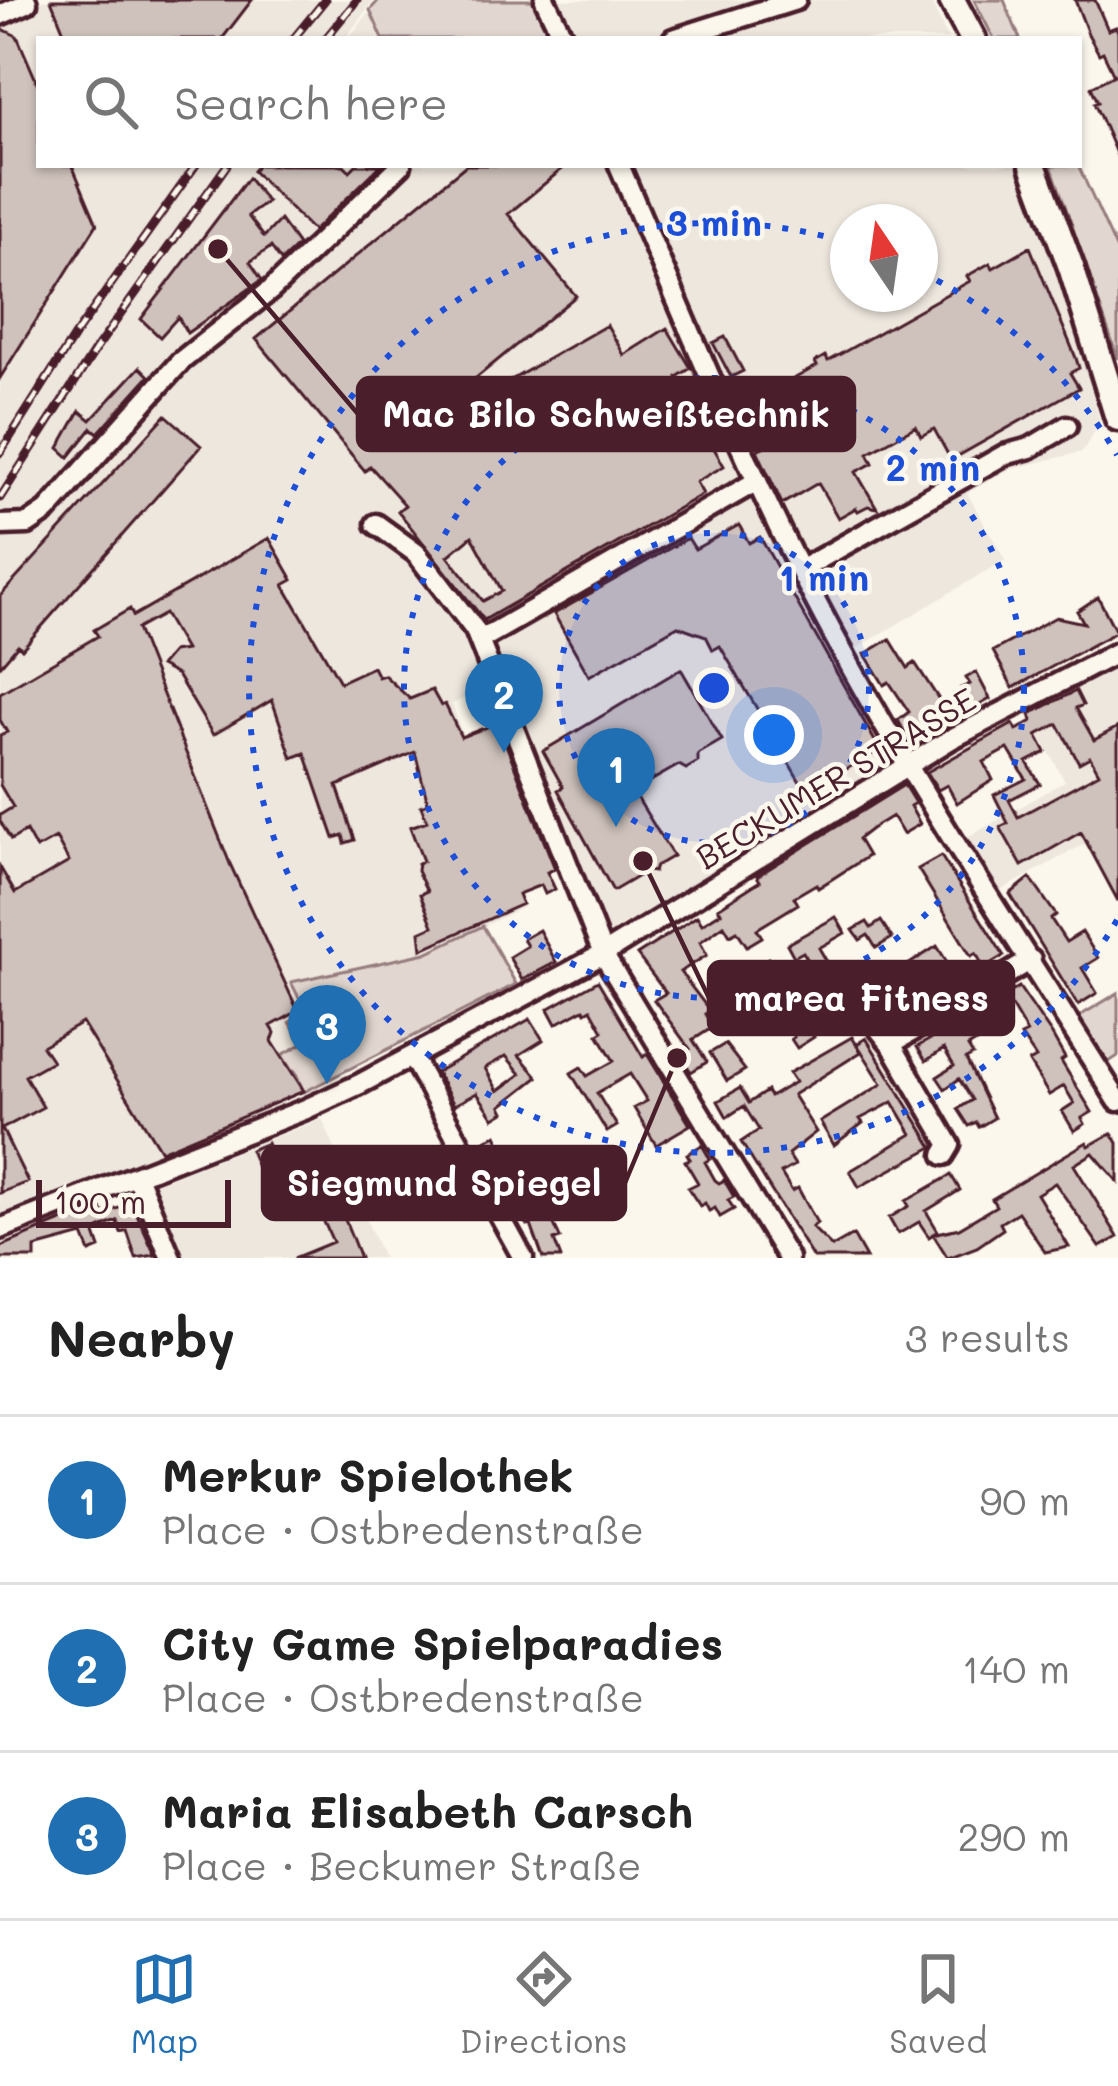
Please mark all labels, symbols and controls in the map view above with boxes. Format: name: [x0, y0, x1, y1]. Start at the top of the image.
search box: [36, 36, 1082, 168]
icon: search: [78, 69, 144, 135]
text: Search here: [174, 73, 448, 131]
text: 3 min: [666, 198, 762, 245]
north arrow: [830, 204, 938, 312]
callout: Mac Bilo Schweißtechnik: [358, 378, 854, 450]
text: Mac Bilo Schweißtechnik: [382, 389, 830, 436]
text: 2 min: [886, 443, 980, 490]
text: 1 min: [779, 553, 869, 600]
pin: 2: [465, 654, 543, 753]
centre of rings: [693, 667, 735, 709]
street label: BECKUMER STRASSE: [687, 676, 983, 878]
your location: [744, 705, 804, 765]
pin: 1: [577, 728, 655, 827]
callout: marea Fitness: [709, 962, 1013, 1034]
text: marea Fitness: [733, 973, 989, 1020]
pin: 3: [288, 985, 366, 1084]
callout: Siegmund Spiegel: [263, 1147, 625, 1219]
text: Siegmund Spiegel: [287, 1158, 601, 1205]
scale bar: [36, 1174, 231, 1227]
text: 100 m: [54, 1179, 146, 1222]
text: Nearby: [48, 1303, 235, 1370]
text: 3 results: [905, 1311, 1070, 1362]
text: Merkur Spielothek: [162, 1445, 574, 1503]
text: 1: [78, 1474, 96, 1525]
text: 90 m: [979, 1474, 1070, 1525]
text: Place · Ostbredenstraße: [162, 1503, 644, 1554]
text: City Game Spielparadies: [162, 1613, 723, 1671]
text: 2: [76, 1642, 98, 1693]
text: 140 m: [962, 1642, 1070, 1693]
text: Place · Ostbredenstraße: [162, 1671, 644, 1722]
text: Maria Elisabeth Carsch: [162, 1781, 693, 1839]
text: 3: [75, 1810, 99, 1861]
text: 290 m: [958, 1810, 1070, 1861]
text: Place · Beckumer Straße: [162, 1839, 641, 1890]
tab: Map: [131, 1946, 198, 2061]
tab: Directions: [460, 1946, 627, 2061]
tab: Saved: [889, 1946, 987, 2061]

